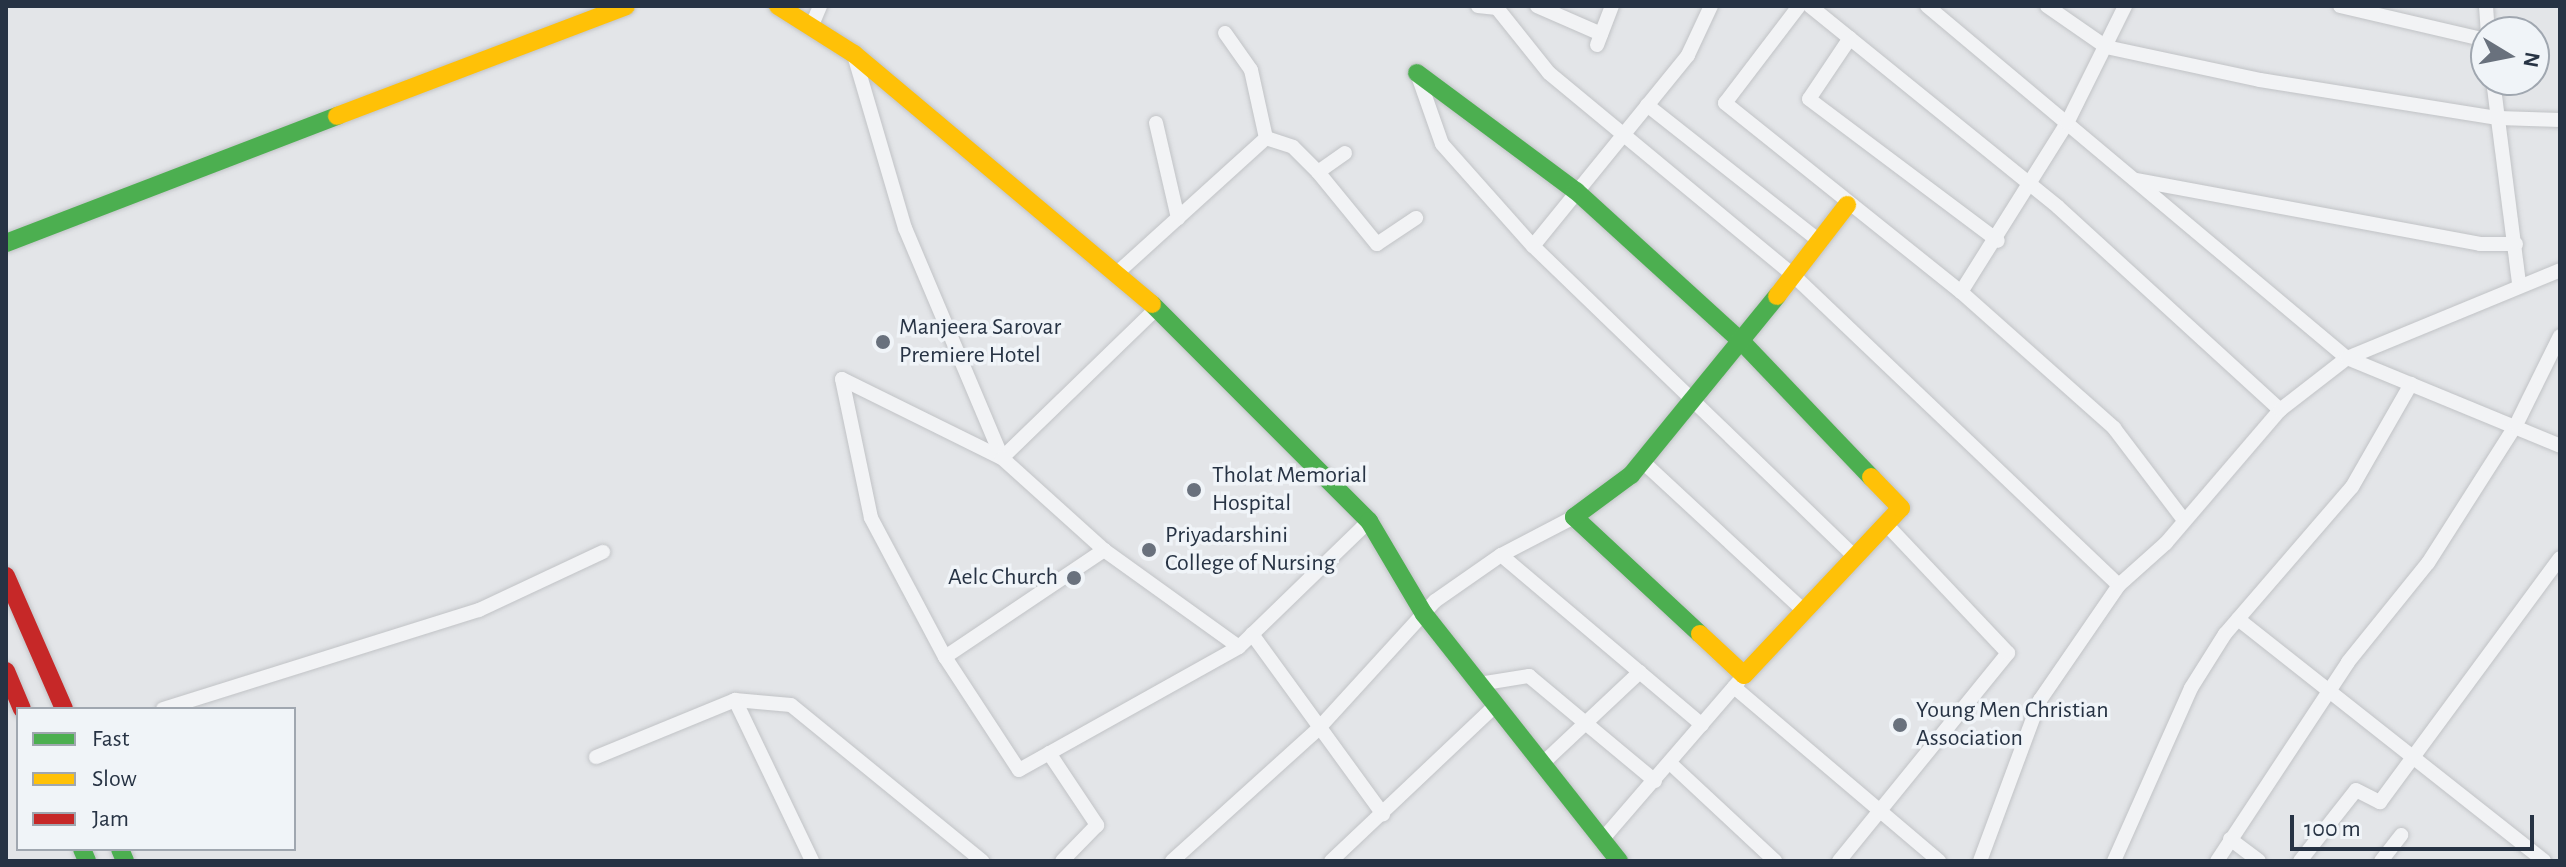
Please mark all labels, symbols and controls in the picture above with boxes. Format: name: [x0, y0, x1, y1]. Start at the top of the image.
north arrow: [2470, 16, 2550, 96]
text: N: [2520, 50, 2544, 69]
place label: Manjeera Sarovar Premiere Hotel: [899, 314, 1061, 370]
marker: Manjeera Sarovar Premiere Hotel: [874, 333, 892, 351]
place label: Tholat Memorial Hospital: [1212, 462, 1367, 518]
marker: Tholat Memorial Hospital: [1183, 479, 1205, 501]
place label: Priyadarshini College of Nursing: [1165, 522, 1335, 578]
marker: Priyadarshini College of Nursing: [1140, 541, 1158, 559]
place label: Aelc Church: [948, 564, 1058, 592]
marker: Aelc Church: [1065, 569, 1083, 587]
place label: Young Men Christian Association: [1916, 697, 2109, 753]
legend: [16, 707, 296, 851]
marker: Young Men Christian Association: [1891, 716, 1909, 734]
text: Fast: [92, 727, 129, 751]
text: Slow: [92, 767, 137, 791]
scale bar: [2294, 799, 2538, 849]
text: Jam: [92, 807, 129, 831]
text: 100 m: [2304, 817, 2361, 841]

